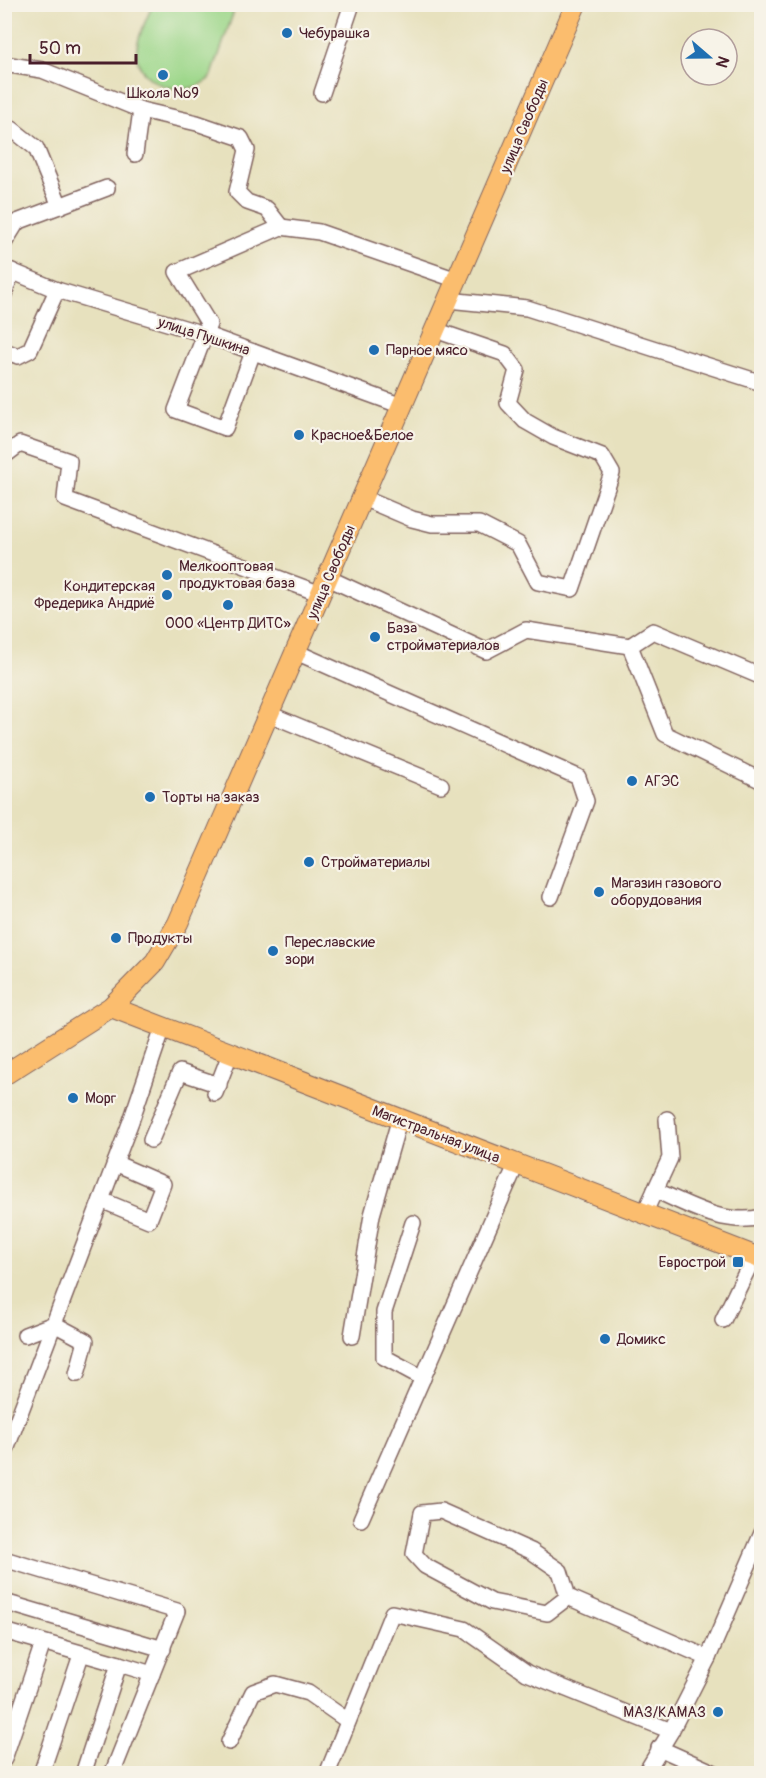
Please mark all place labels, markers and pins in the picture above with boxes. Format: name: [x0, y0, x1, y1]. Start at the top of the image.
place label: Чебурашка: [299, 24, 370, 43]
marker: Чебурашка: [280, 26, 294, 40]
marker: Школа №9: [156, 68, 170, 82]
place label: Школа №9: [127, 84, 199, 103]
place label: Парное мясо: [386, 341, 468, 360]
marker: Парное мясо: [367, 343, 381, 357]
place label: Красное&Белое: [311, 426, 414, 445]
marker: Красное&Белое: [292, 428, 306, 442]
place label: Мелкооптовая продуктовая база: [179, 557, 295, 593]
marker: Мелкооптовая продуктовая база: [160, 568, 174, 582]
place label: Кондитерская Фредерика Андриё: [34, 577, 155, 613]
marker: Кондитерская Фредерика Андриё: [160, 588, 174, 602]
marker: ООО «Центр ДИТС»: [221, 598, 235, 612]
place label: ООО «Центр ДИТС»: [165, 614, 291, 633]
place label: База стройматериалов: [387, 619, 500, 655]
marker: База стройматериалов: [368, 630, 382, 644]
place label: АГЭС: [644, 772, 679, 791]
marker: АГЭС: [625, 774, 639, 788]
place label: Торты на заказ: [162, 788, 260, 807]
marker: Торты на заказ: [143, 790, 157, 804]
place label: Стройматериалы: [321, 853, 430, 872]
marker: Стройматериалы: [302, 855, 316, 869]
place label: Магазин газового оборудования: [611, 874, 722, 910]
marker: Магазин газового оборудования: [592, 885, 606, 899]
place label: Продукты: [128, 929, 192, 948]
marker: Продукты: [109, 931, 123, 945]
place label: Переславские зори: [285, 933, 376, 969]
marker: Переславские зори: [266, 944, 280, 958]
place label: Морг: [85, 1089, 116, 1108]
marker: Морг: [66, 1091, 80, 1105]
place label: Еврострой: [659, 1253, 726, 1272]
marker: Еврострой: [731, 1255, 745, 1269]
place label: Домикс: [616, 1330, 666, 1349]
marker: Домикс: [598, 1332, 612, 1346]
place label: МАЗ/КАМАЗ: [623, 1703, 706, 1722]
marker: МАЗ/КАМАЗ: [711, 1705, 725, 1719]

